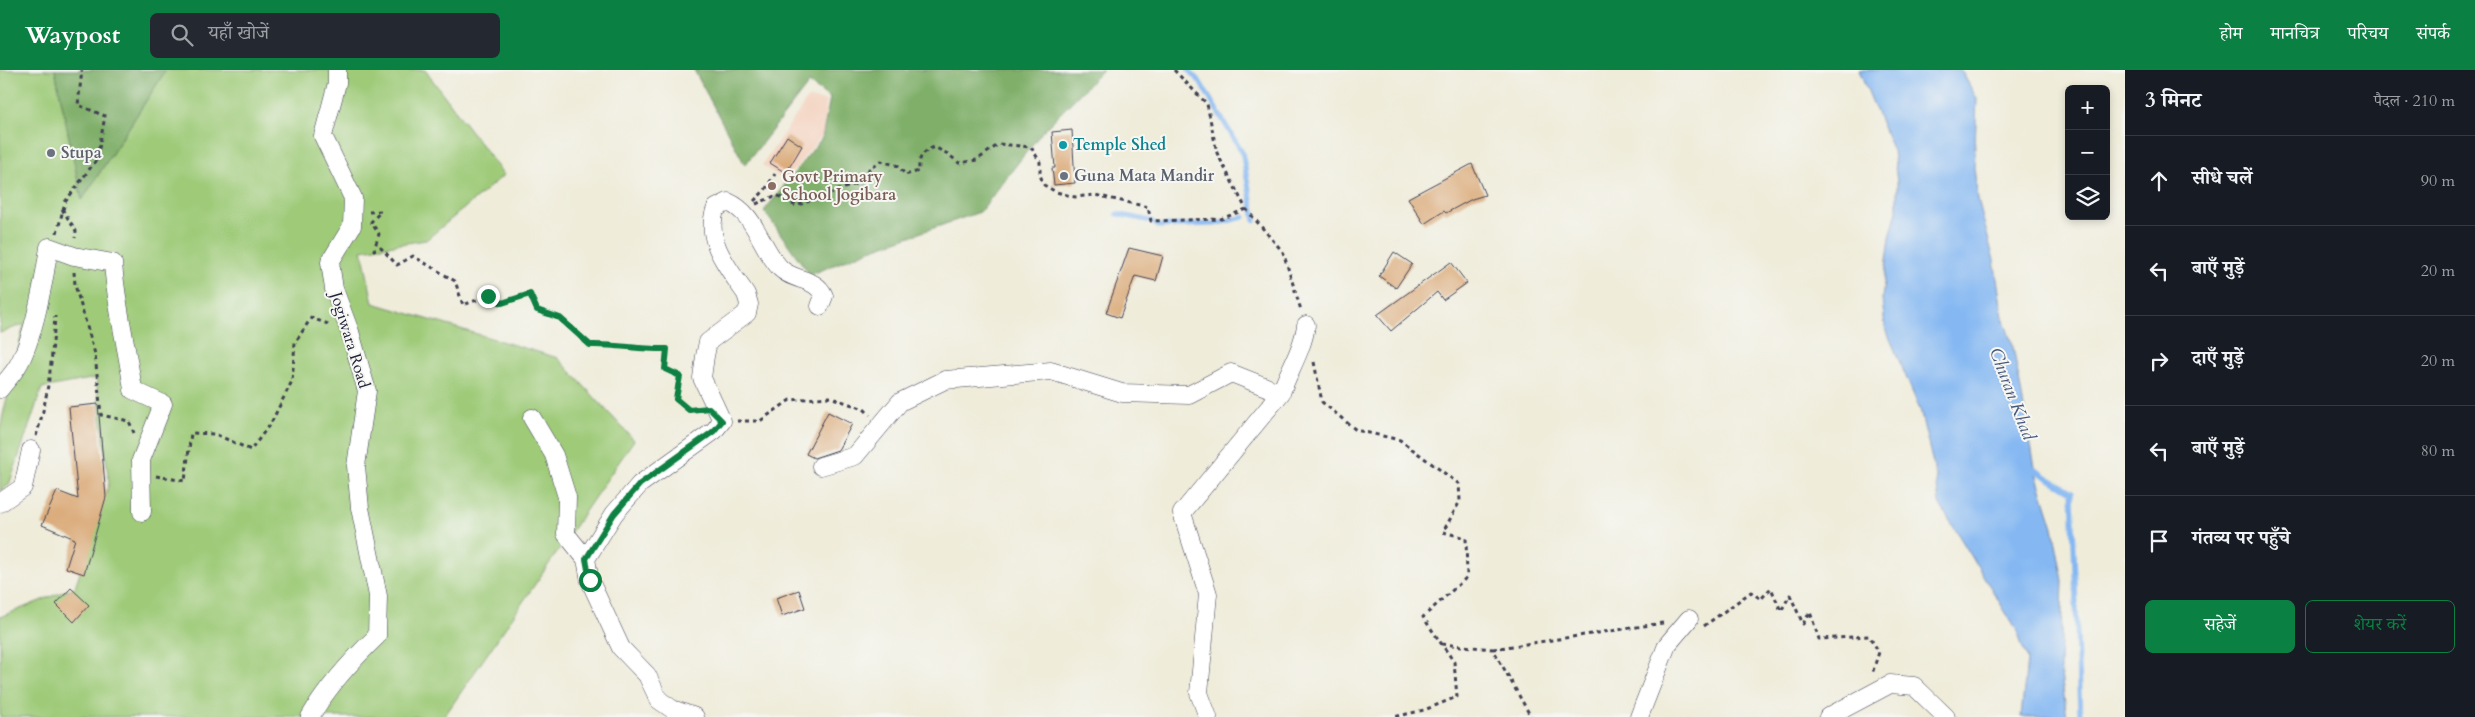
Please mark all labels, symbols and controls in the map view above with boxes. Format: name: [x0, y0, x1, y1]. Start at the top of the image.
search box: [150, 13, 500, 58]
text: Waypost: [25, 19, 120, 52]
text: यहाँ खोजें: [208, 20, 269, 46]
icon: search: [168, 21, 196, 49]
text: होम: [2220, 21, 2243, 46]
text: मानचित्र: [2271, 21, 2319, 46]
text: परिचय: [2347, 21, 2388, 46]
text: संपर्क: [2416, 21, 2450, 46]
map controls: [2065, 85, 2110, 220]
button: +: [2065, 85, 2110, 130]
text: 3 मिनट: [2145, 86, 2201, 115]
text: पैदल · 210 m: [2374, 90, 2455, 112]
button: −: [2065, 130, 2110, 175]
place label: Temple Shed: [1073, 134, 1166, 156]
marker: Temple Shed: [1057, 139, 1069, 151]
place label: Stupa: [61, 142, 102, 164]
marker: Stupa: [45, 147, 57, 159]
place label: Guna Mata Mandir: [1074, 165, 1215, 187]
text: सीधे चलें: [2192, 165, 2252, 191]
place label: Govt Primary School Jogibara: [782, 166, 896, 206]
icon: ahead: [2145, 167, 2173, 195]
marker: Guna Mata Mandir: [1058, 170, 1070, 182]
text: 90 m: [2421, 170, 2455, 192]
button: layers: [2065, 175, 2110, 220]
marker: Govt Primary School Jogibara: [766, 180, 778, 192]
text: बाएँ मुड़ें: [2192, 255, 2244, 281]
icon: left: [2145, 257, 2173, 285]
text: 20 m: [2421, 260, 2455, 282]
route end: [477, 285, 500, 308]
street label: Jogiwara Road: [324, 287, 375, 391]
water label: Churan Khad: [1983, 344, 2042, 445]
text: दाएँ मुड़ें: [2192, 345, 2244, 371]
icon: right: [2145, 347, 2173, 375]
text: 20 m: [2421, 350, 2455, 372]
text: बाएँ मुड़ें: [2192, 435, 2244, 461]
icon: left: [2145, 437, 2173, 465]
text: 80 m: [2421, 440, 2455, 462]
text: गंतव्य पर पहुँचे: [2192, 525, 2290, 551]
icon: arrive: [2145, 527, 2173, 555]
route start: [579, 569, 602, 592]
button: सहेजें: [2145, 600, 2295, 653]
button: शेयर करें: [2305, 600, 2455, 653]

